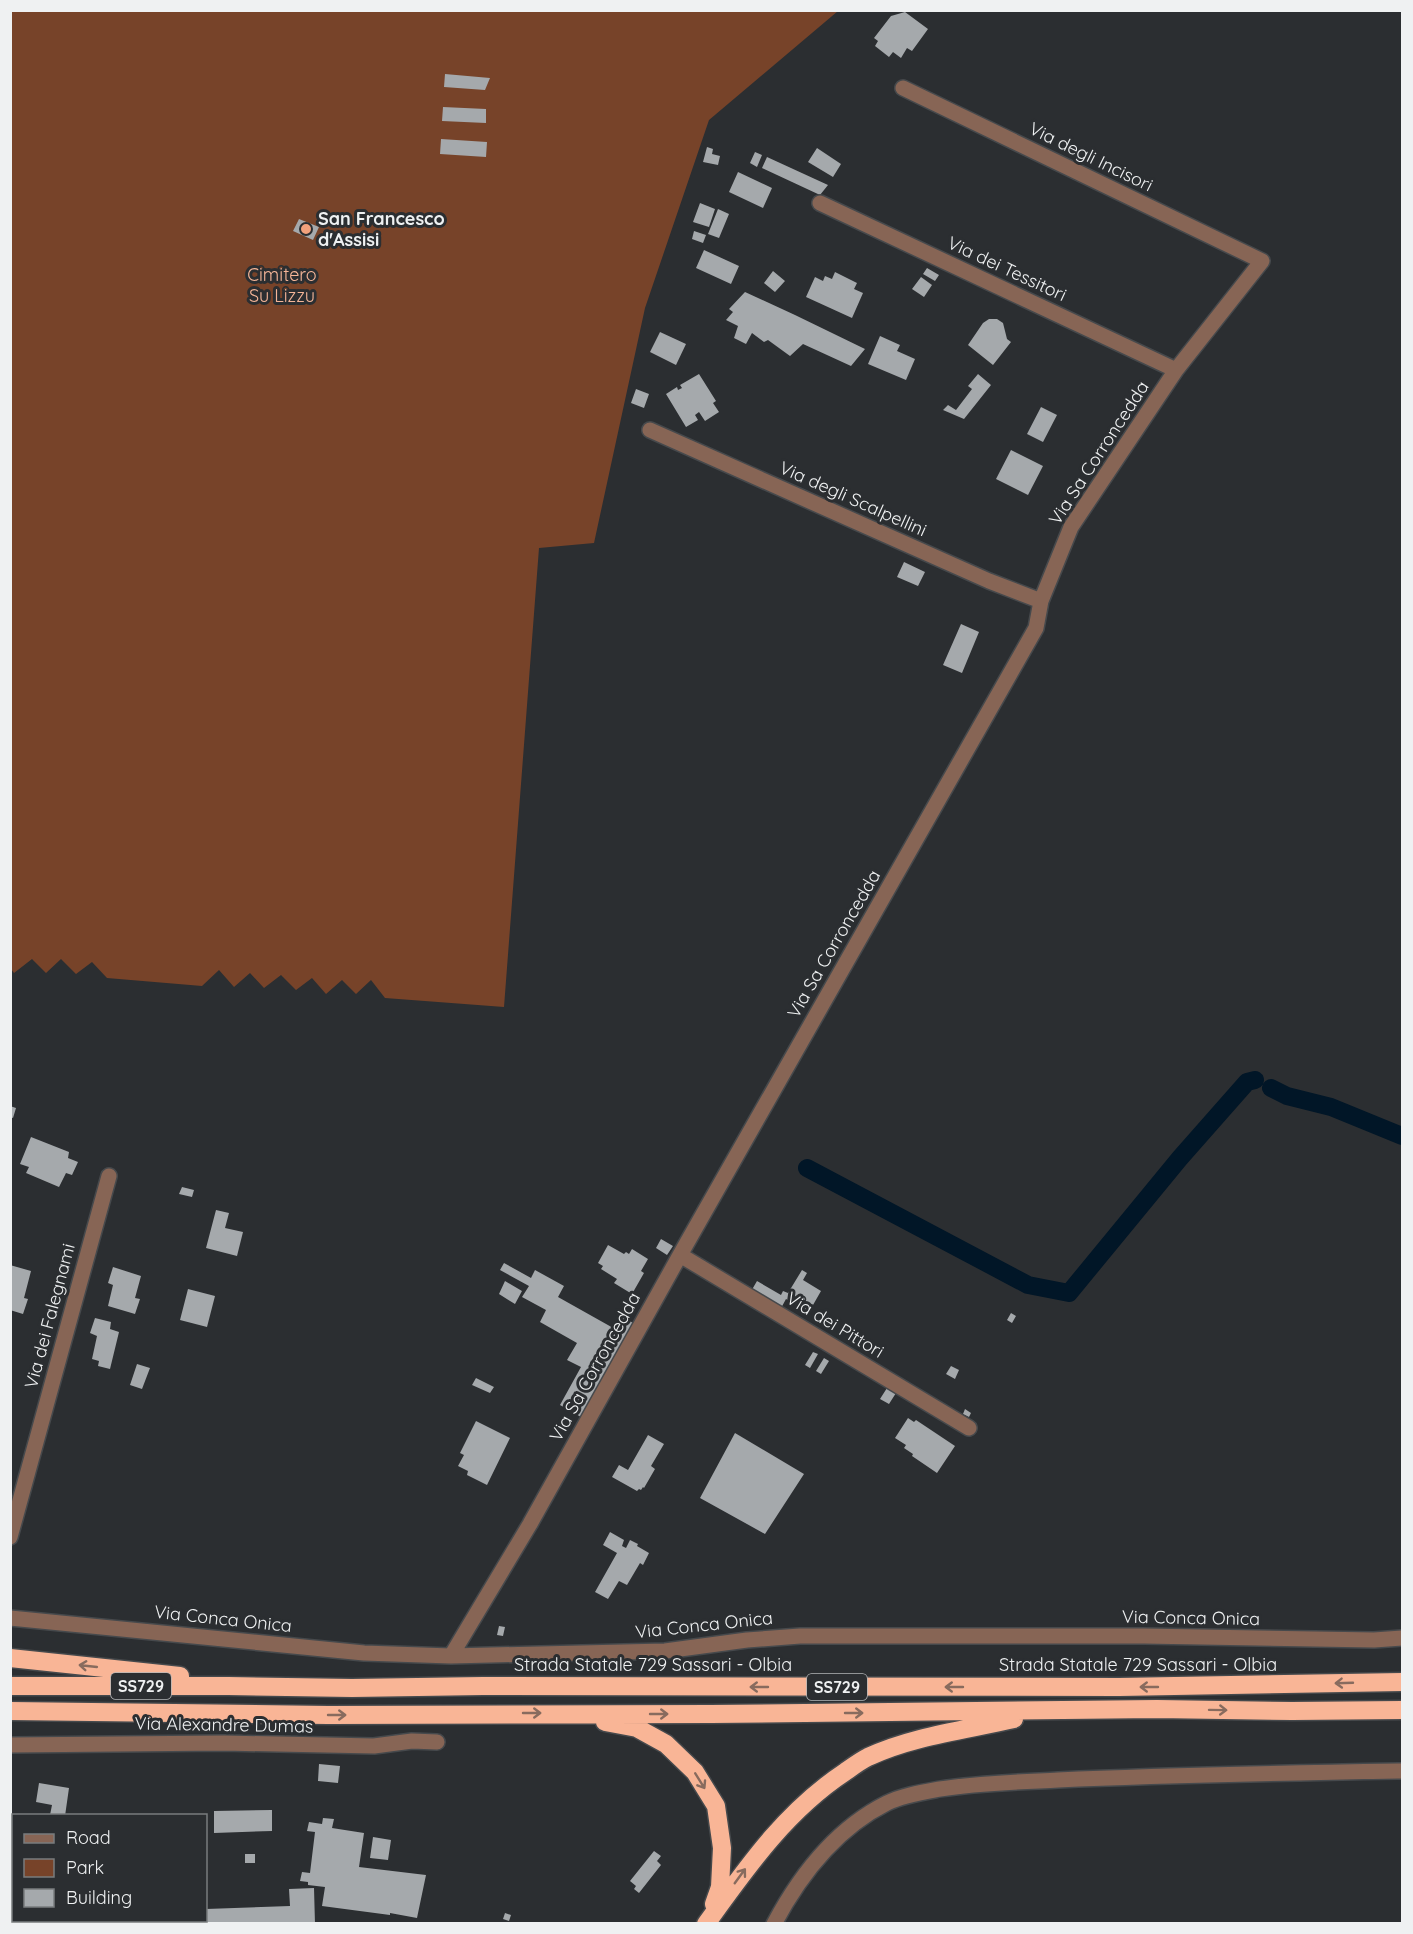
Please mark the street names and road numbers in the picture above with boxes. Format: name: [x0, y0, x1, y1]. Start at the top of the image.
street label: Via degli Incisori: [1026, 117, 1157, 196]
street label: Via dei Tessitori: [944, 231, 1070, 306]
street label: Via Sa Corroncedda: [1043, 376, 1154, 529]
street label: Via degli Scalpellini: [776, 456, 930, 541]
street label: Via Sa Corroncedda: [782, 866, 885, 1022]
street label: Via dei Falegnami: [19, 1241, 80, 1391]
street label: Via dei Pittori: [782, 1286, 888, 1363]
street label: Via Sa Corroncedda: [544, 1288, 645, 1445]
street label: Via Conca Onica: [153, 1600, 293, 1637]
street label: Via Conca Onica: [1122, 1605, 1260, 1630]
street label: Via Conca Onica: [634, 1606, 774, 1643]
street label: Strada Statale 729 Sassari - Olbia: [514, 1653, 792, 1676]
street label: Strada Statale 729 Sassari - Olbia: [999, 1653, 1277, 1676]
road number: SS729: [111, 1673, 171, 1699]
road number: SS729: [807, 1674, 867, 1700]
street label: Via Alexandre Dumas: [134, 1711, 314, 1738]

